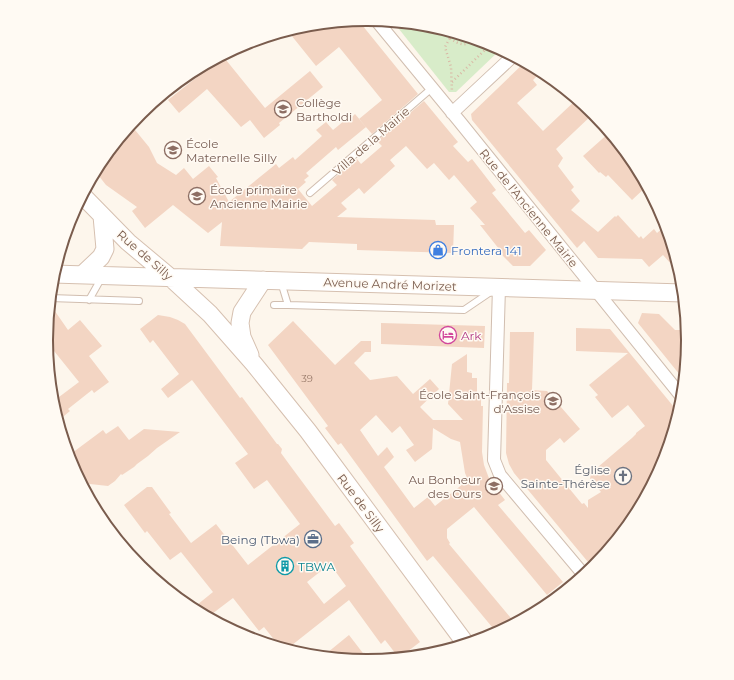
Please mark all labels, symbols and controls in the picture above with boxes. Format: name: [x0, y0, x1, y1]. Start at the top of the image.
place label: Collège Bartholdi: [296, 95, 352, 124]
school or university icon: Collège Bartholdi: [273, 99, 293, 119]
street label: Villa de la Mairie: [329, 104, 413, 178]
place label: École Maternelle Silly: [186, 136, 277, 165]
school or university icon: École Maternelle Silly: [163, 140, 183, 160]
street label: Rue de l'Ancienne Mairie: [477, 146, 581, 270]
place label: École primaire Ancienne Mairie: [210, 182, 307, 211]
school or university icon: École primaire Ancienne Mairie: [187, 186, 207, 206]
street label: Rue de Silly: [114, 227, 176, 284]
shop icon: Frontera 141: [428, 240, 448, 260]
place label: Frontera 141: [451, 243, 522, 258]
street label: Avenue André Morizet: [323, 274, 457, 294]
hotel icon: Ark: [438, 325, 458, 345]
place label: Ark: [461, 328, 482, 343]
house number: 39: [301, 372, 313, 385]
place label: École Saint-François d'Assise: [419, 387, 540, 416]
school or university icon: École Saint-François d'Assise: [543, 391, 563, 411]
place label: Église Sainte-Thérèse: [521, 462, 610, 491]
church icon: Église Sainte-Thérèse: [613, 466, 633, 486]
street label: Rue de Silly: [334, 471, 388, 536]
place label: Au Bonheur des Ours: [408, 472, 481, 501]
school or university icon: Au Bonheur des Ours: [484, 476, 504, 496]
office icon: Being (Tbwa): [303, 529, 323, 549]
place label: Being (Tbwa): [221, 532, 300, 547]
building icon: TBWA: [275, 556, 295, 576]
place label: TBWA: [298, 559, 335, 574]

